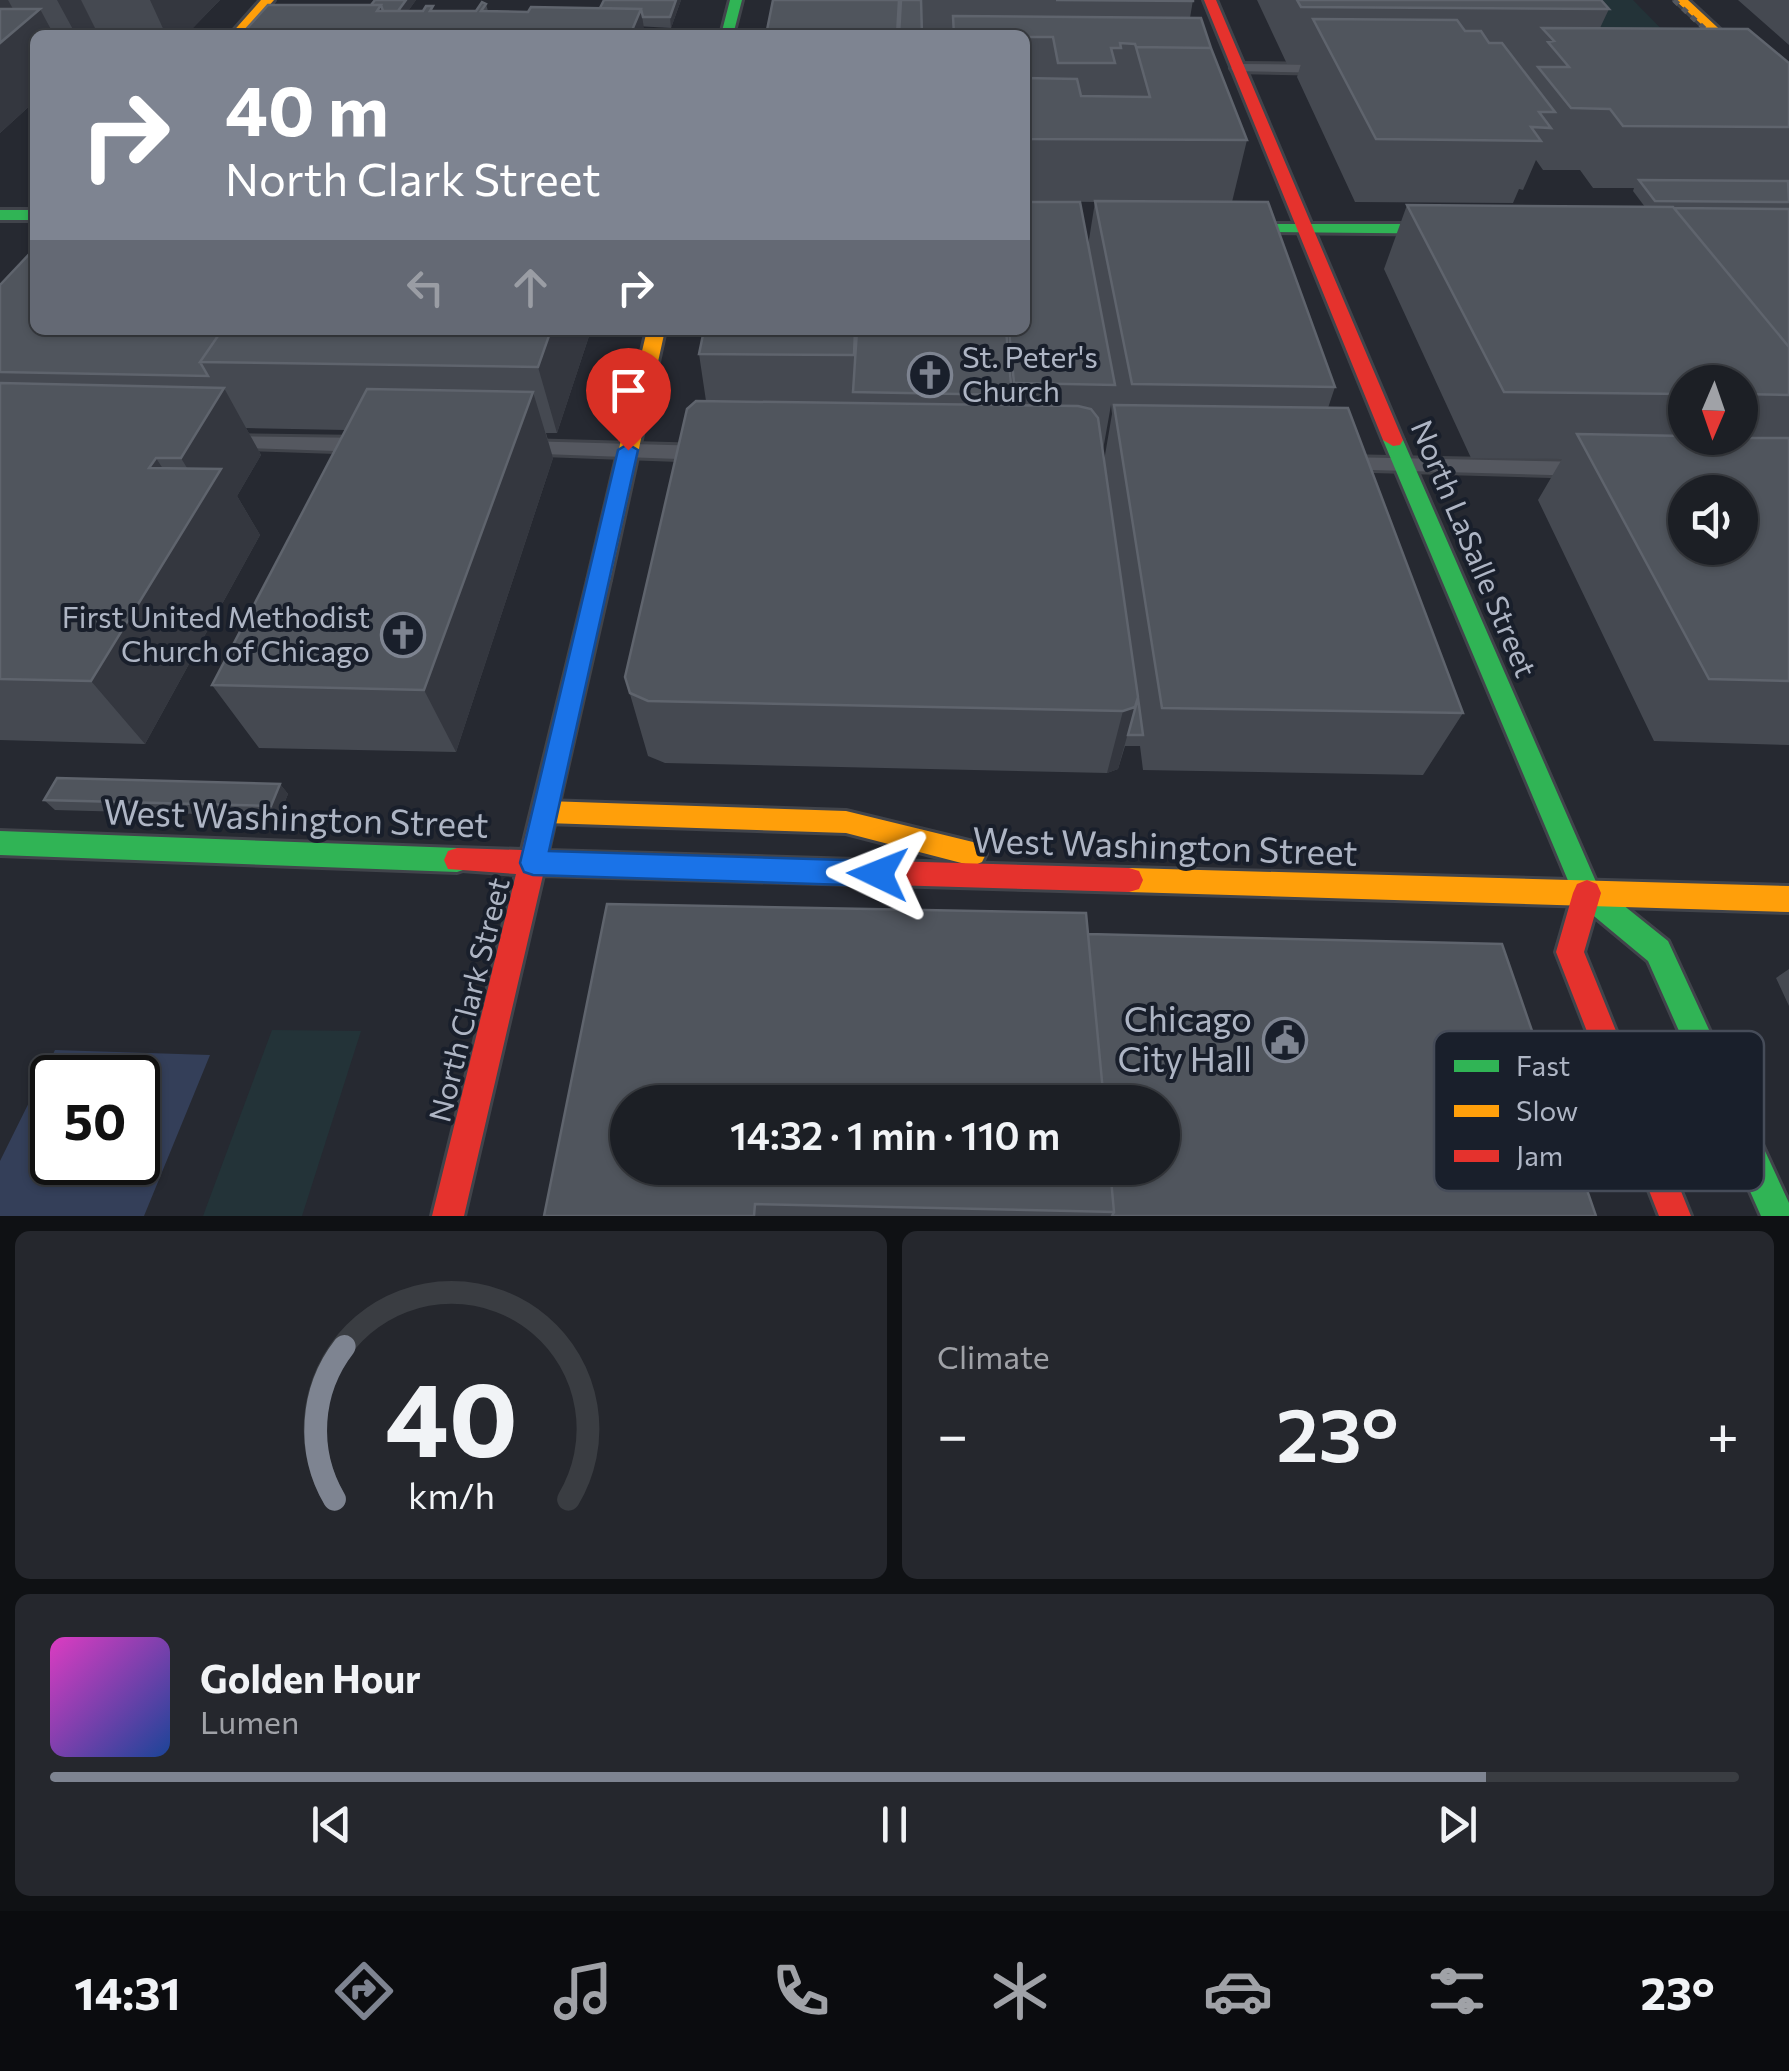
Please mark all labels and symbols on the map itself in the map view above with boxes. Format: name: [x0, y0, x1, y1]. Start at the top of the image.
place label: St. Peter's Church: [962, 337, 1098, 408]
pin: [586, 348, 671, 451]
church icon: St. Peter's Church: [907, 352, 953, 398]
north arrow: [1668, 365, 1758, 455]
street label: North LaSalle Street: [1404, 414, 1546, 682]
place label: First United Methodist Church of Chicago: [62, 597, 370, 668]
church icon: First United Methodist Church of Chicago: [380, 612, 426, 658]
street label: West Washington Street: [103, 788, 489, 845]
street label: West Washington Street: [972, 816, 1358, 873]
position arrow: [826, 822, 930, 926]
street label: North Clark Street: [419, 873, 516, 1125]
place label: Chicago City Hall: [1118, 996, 1252, 1079]
public building icon: Chicago City Hall: [1262, 1017, 1308, 1063]
legend: [1434, 1031, 1764, 1191]
text: Fast: [1516, 1048, 1570, 1082]
speed limit sign: 50: [30, 1055, 160, 1185]
text: Slow: [1516, 1093, 1578, 1127]
text: Jam: [1516, 1138, 1563, 1172]

